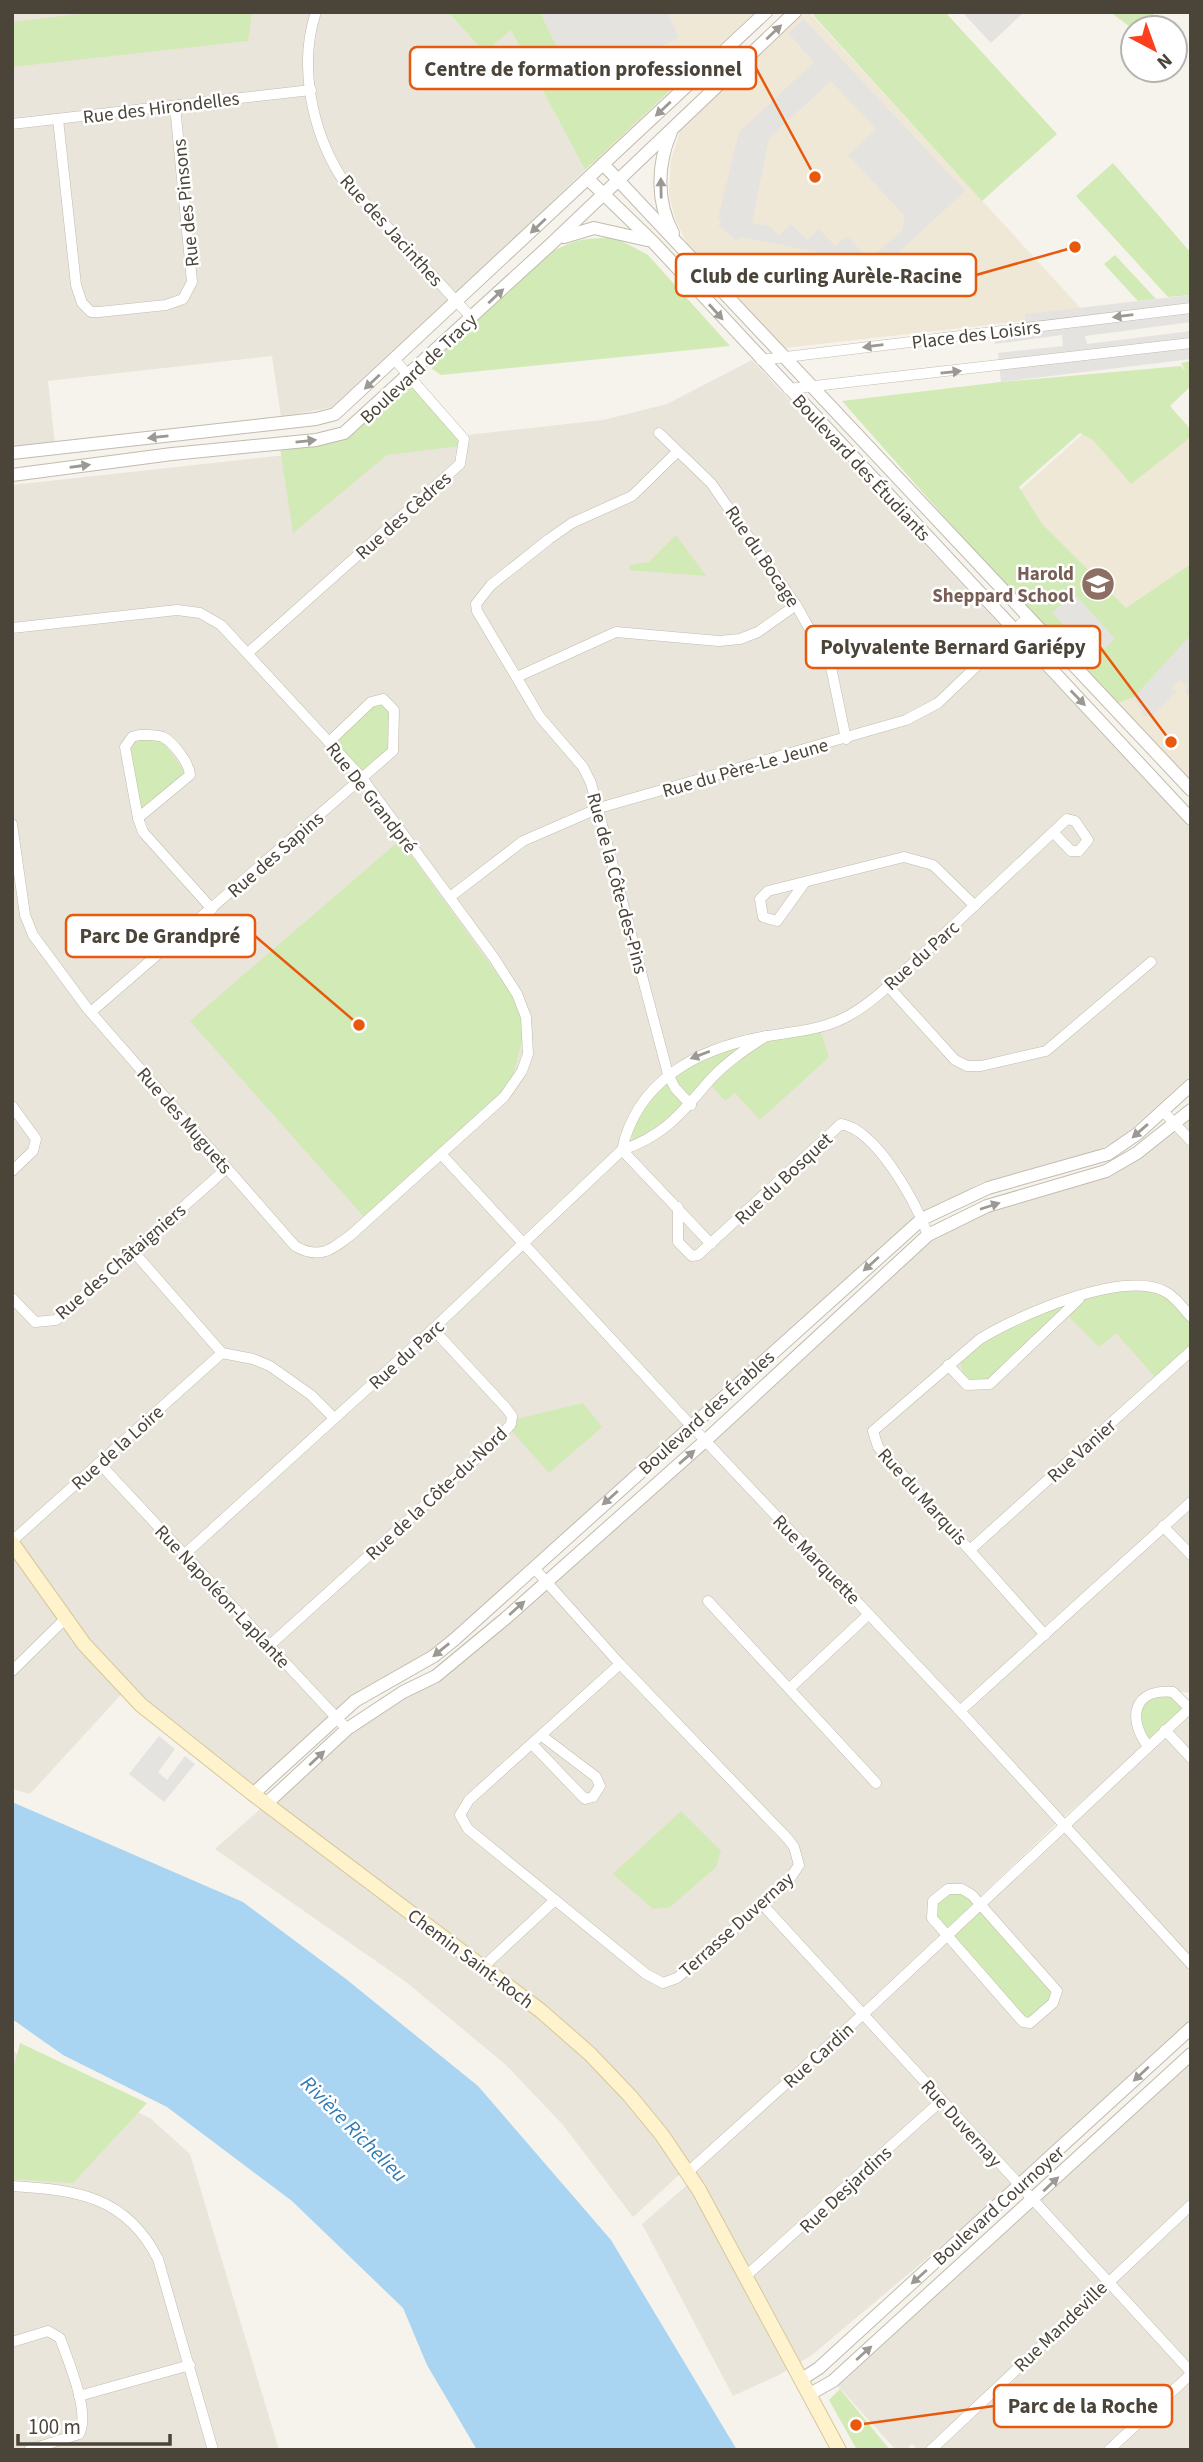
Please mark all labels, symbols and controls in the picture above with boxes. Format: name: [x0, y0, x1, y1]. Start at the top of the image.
north arrow: [1119, 14, 1189, 84]
one-way arrow: [766, 24, 783, 41]
text: N: [1151, 46, 1178, 75]
callout: Centre de formation professionnel: [410, 47, 756, 89]
text: Centre de formation professionnel: [424, 54, 742, 84]
street label: Rue des Hirondelles: [81, 86, 241, 131]
one-way arrow: [655, 101, 672, 117]
street label: Rue des Pinsons: [166, 137, 207, 268]
street label: Rue des Jacinthes: [333, 169, 449, 293]
one-way arrow: [655, 177, 666, 199]
one-way arrow: [530, 217, 547, 233]
callout: Club de curling Aurèle-Racine: [676, 254, 976, 296]
text: Club de curling Aurèle-Racine: [690, 261, 962, 291]
one-way arrow: [487, 288, 504, 304]
one-way arrow: [708, 303, 724, 320]
street label: Boulevard de Tracy: [354, 308, 484, 431]
one-way arrow: [1112, 311, 1134, 322]
street label: Place des Loisirs: [910, 314, 1042, 357]
one-way arrow: [862, 341, 884, 352]
one-way arrow: [940, 366, 962, 377]
one-way arrow: [364, 374, 381, 390]
street label: Boulevard des Étudiants: [785, 388, 936, 548]
one-way arrow: [147, 432, 169, 443]
one-way arrow: [295, 435, 317, 446]
one-way arrow: [69, 460, 91, 471]
street label: Rue des Cèdres: [350, 466, 458, 567]
street label: Rue du Bocage: [718, 501, 806, 613]
place label: Harold Sheppard School: [932, 561, 1075, 610]
school or university icon: Harold Sheppard School: [1079, 565, 1117, 603]
callout: Polyvalente Bernard Gariépy: [806, 626, 1100, 668]
text: Polyvalente Bernard Gariépy: [820, 632, 1086, 662]
one-way arrow: [1070, 689, 1086, 707]
street label: Rue du Père-Le Jeune: [659, 732, 832, 805]
street label: Rue De Grandpré: [319, 737, 423, 859]
street label: Rue de la Côte-des-Pins: [579, 790, 654, 977]
street label: Rue des Sapins: [222, 806, 330, 904]
callout: Parc De Grandpré: [66, 915, 255, 957]
street label: Rue du Parc: [878, 915, 966, 997]
text: Parc De Grandpré: [80, 921, 241, 951]
one-way arrow: [690, 1050, 711, 1061]
street label: Rue des Muguets: [130, 1062, 238, 1180]
one-way arrow: [1131, 1123, 1149, 1139]
street label: Rue du Bosquet: [729, 1126, 839, 1232]
street label: Rue des Châtaigniers: [50, 1198, 192, 1327]
one-way arrow: [979, 1200, 1000, 1210]
one-way arrow: [862, 1256, 879, 1271]
street label: Rue du Parc: [363, 1314, 451, 1396]
street label: Boulevard des Érables: [633, 1344, 781, 1482]
street label: Rue de la Loire: [66, 1399, 170, 1497]
street label: Rue Vanier: [1042, 1413, 1123, 1489]
street label: Rue de la Côte-du-Nord: [360, 1421, 514, 1567]
street label: Rue du Marquis: [871, 1442, 973, 1552]
one-way arrow: [679, 1450, 696, 1465]
one-way arrow: [601, 1490, 619, 1506]
street label: Rue Marquette: [766, 1509, 866, 1611]
street label: Rue Napoléon-Laplante: [148, 1519, 296, 1675]
one-way arrow: [508, 1600, 525, 1616]
one-way arrow: [432, 1642, 450, 1658]
one-way arrow: [308, 1751, 325, 1767]
street label: Terrasse Duvernay: [674, 1866, 800, 1984]
street label: Chemin Saint-Roch: [401, 1903, 539, 2016]
street label: Rue Cardin: [778, 2017, 860, 2095]
one-way arrow: [1132, 2066, 1150, 2082]
water label: Rivière Richelieu: [294, 2069, 414, 2189]
street label: Rue Duvernay: [914, 2074, 1008, 2174]
street label: Boulevard Cournoyer: [927, 2139, 1071, 2273]
street label: Rue Desjardins: [794, 2140, 898, 2240]
one-way arrow: [1042, 2176, 1059, 2192]
one-way arrow: [911, 2269, 928, 2285]
street label: Rue Mandeville: [1008, 2275, 1114, 2379]
one-way arrow: [855, 2345, 873, 2361]
callout: Parc de la Roche: [994, 2385, 1172, 2427]
text: Parc de la Roche: [1008, 2391, 1158, 2421]
scale bar: [18, 2402, 170, 2446]
text: 100 m: [28, 2412, 81, 2442]

